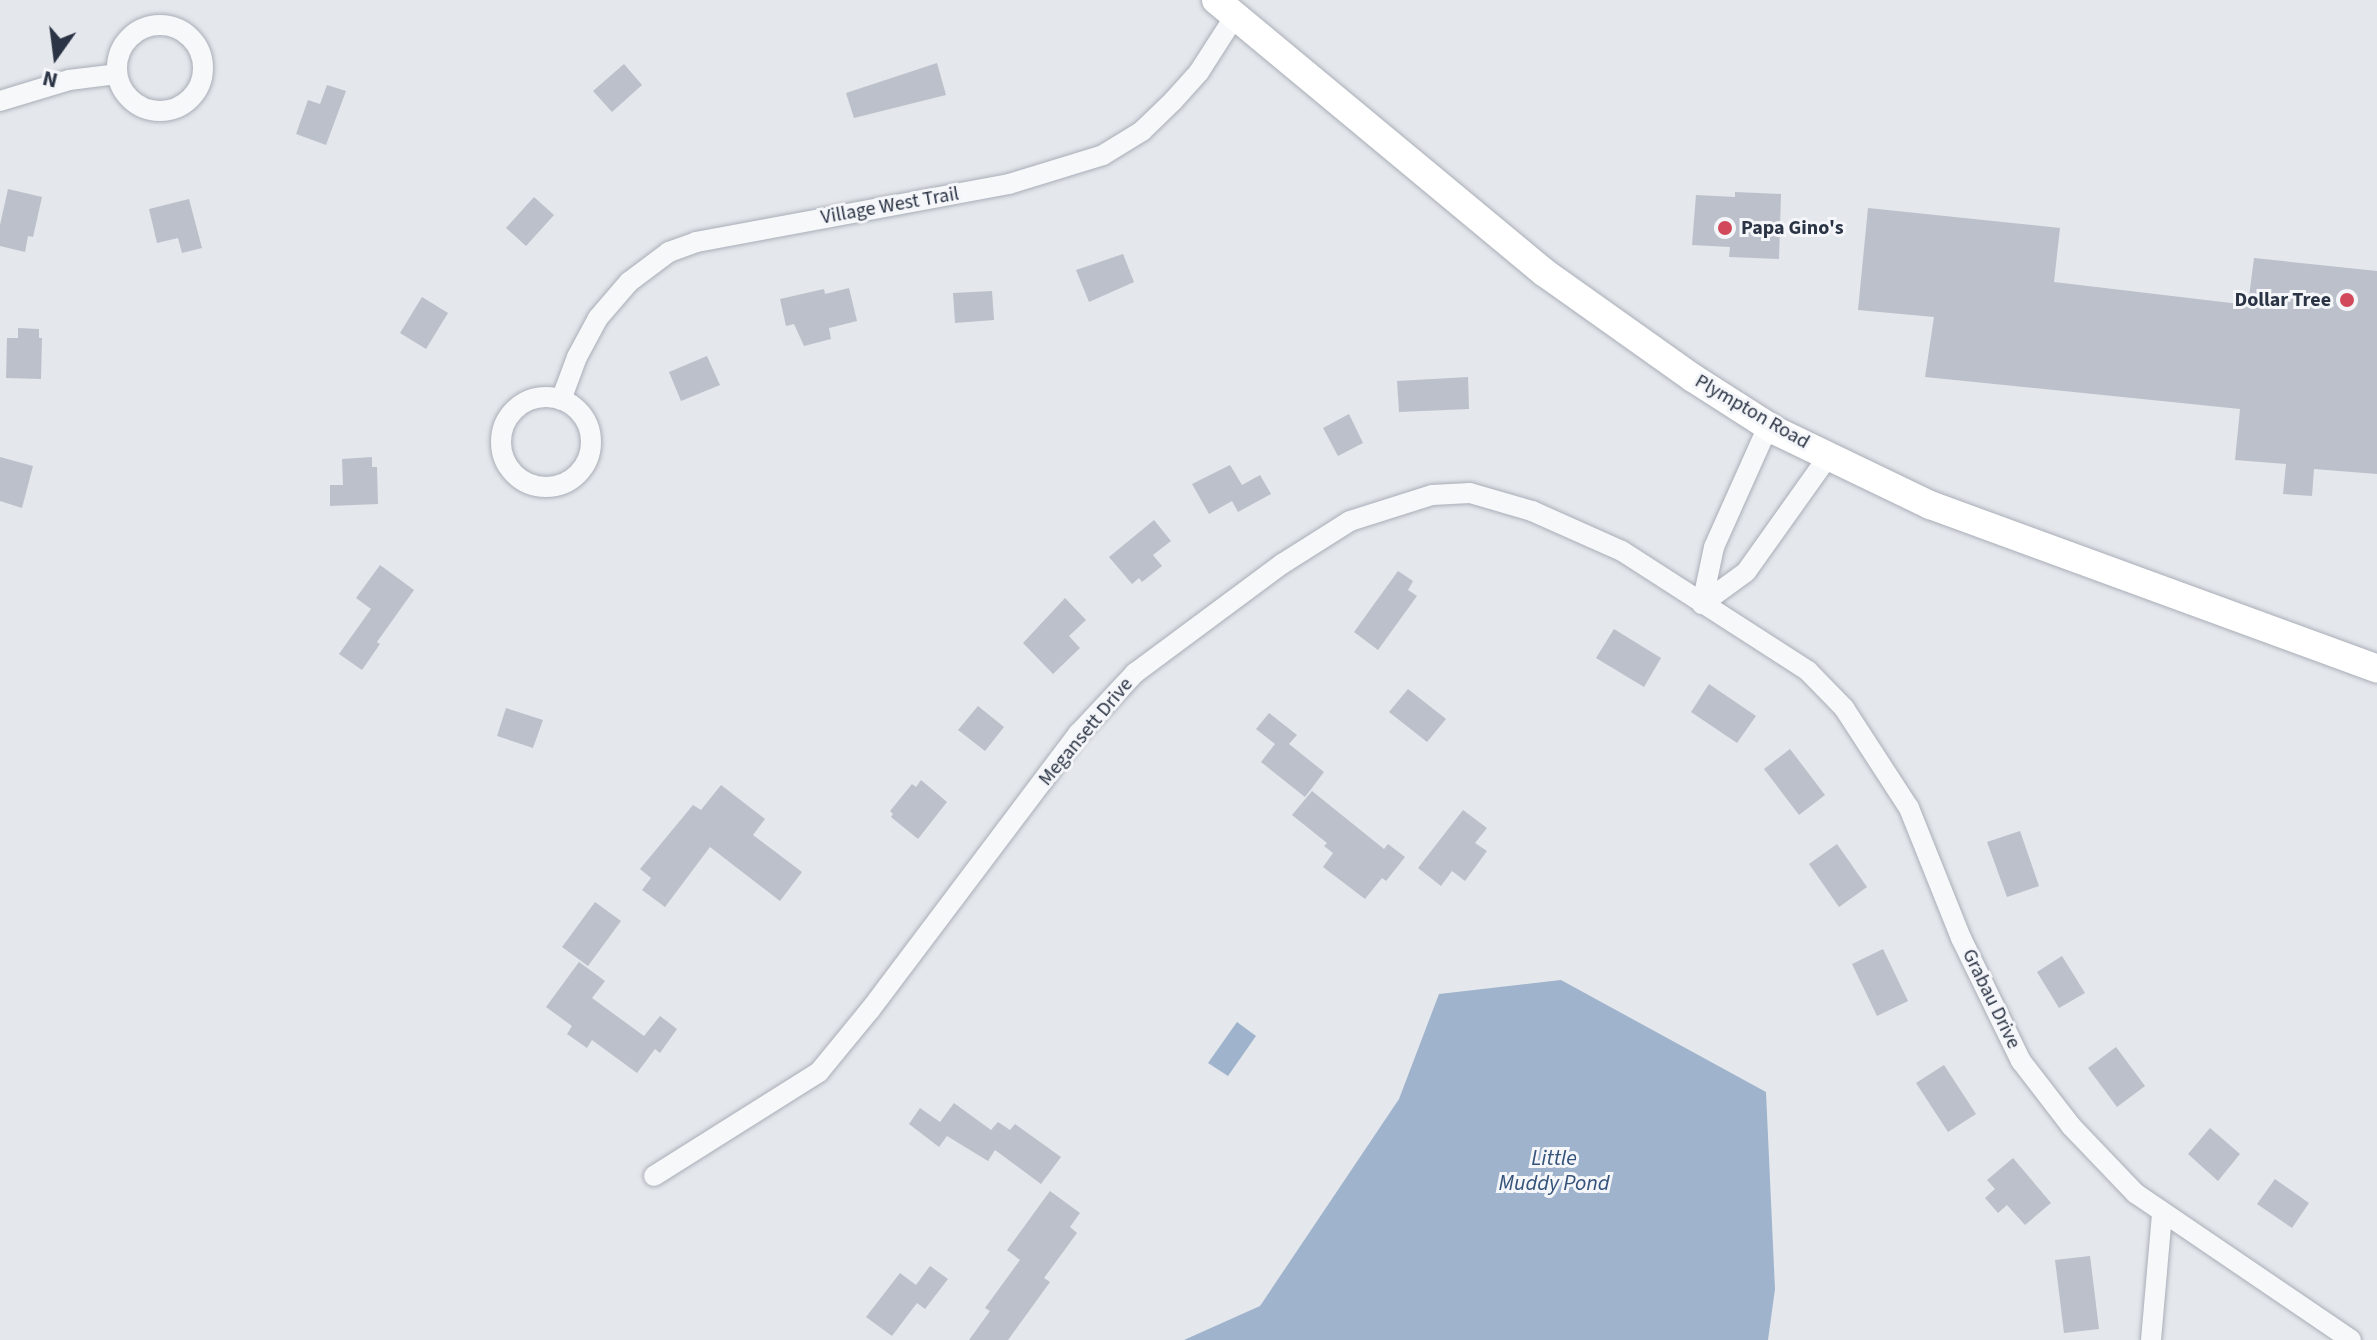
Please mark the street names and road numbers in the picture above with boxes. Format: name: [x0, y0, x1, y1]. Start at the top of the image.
street label: Village West Trail: [819, 182, 961, 230]
street label: Plympton Road: [1690, 370, 1814, 454]
street label: Megansett Drive: [1034, 673, 1138, 791]
street label: Grabau Drive: [1957, 945, 2025, 1053]

